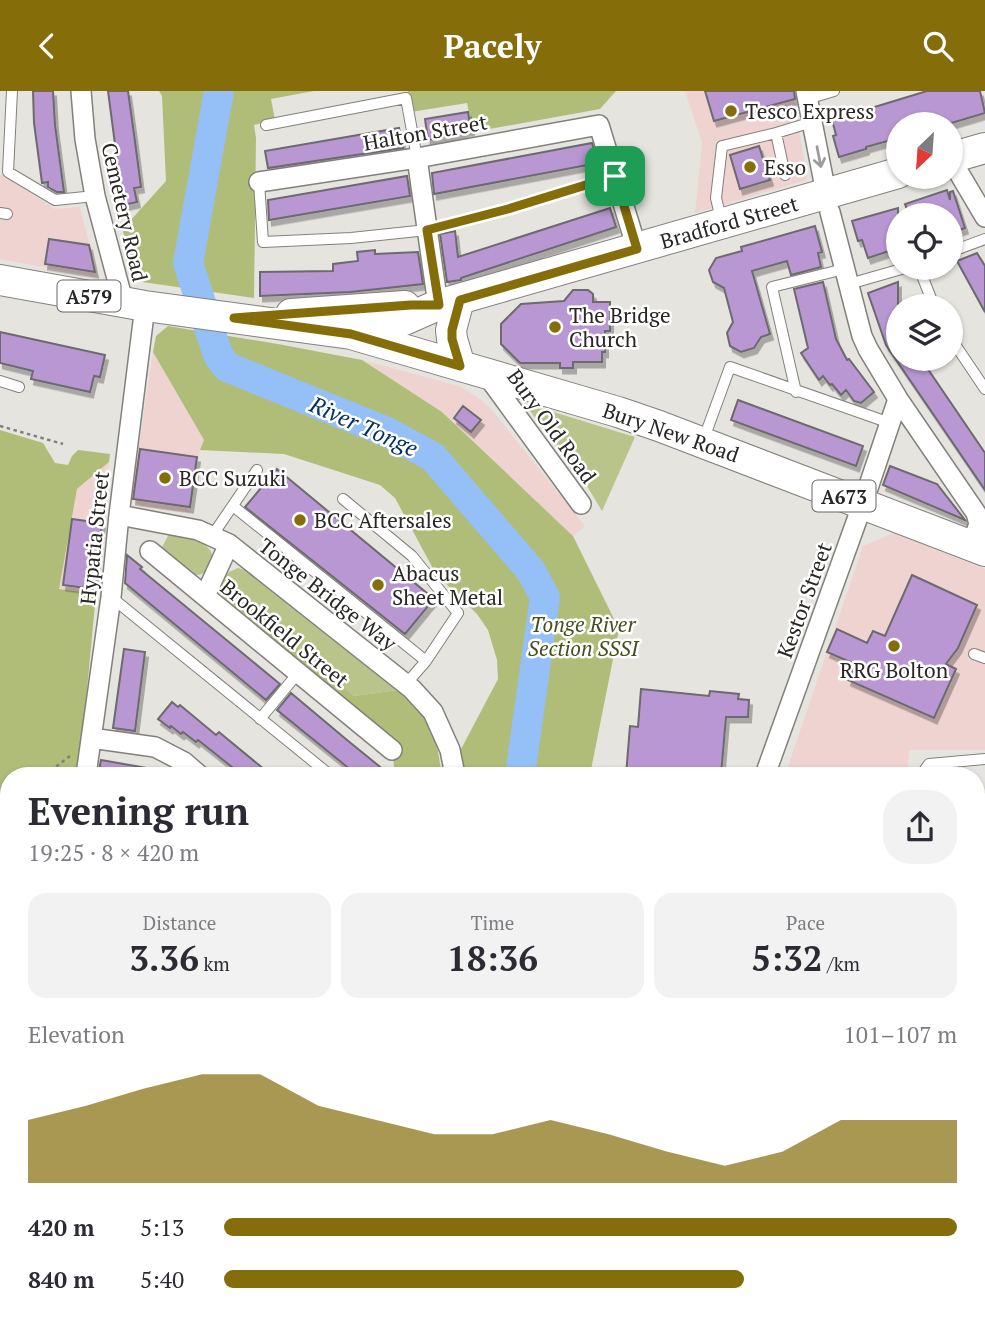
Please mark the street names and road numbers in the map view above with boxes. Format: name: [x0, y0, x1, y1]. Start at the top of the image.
street label: Halton Street: [361, 107, 489, 157]
street label: Cemetery Road: [95, 140, 155, 284]
street label: Bradford Street: [657, 189, 802, 255]
road number: A579: [57, 281, 120, 311]
street label: Bury Old Road: [501, 363, 603, 489]
street label: Bury New Road: [599, 396, 743, 469]
street label: Hypatia Street: [73, 470, 115, 606]
road number: A673: [812, 481, 876, 511]
street label: Tonge Bridge Way: [253, 531, 403, 657]
street label: Kestor Street: [770, 538, 838, 662]
street label: Brookfield Street: [215, 573, 355, 694]

